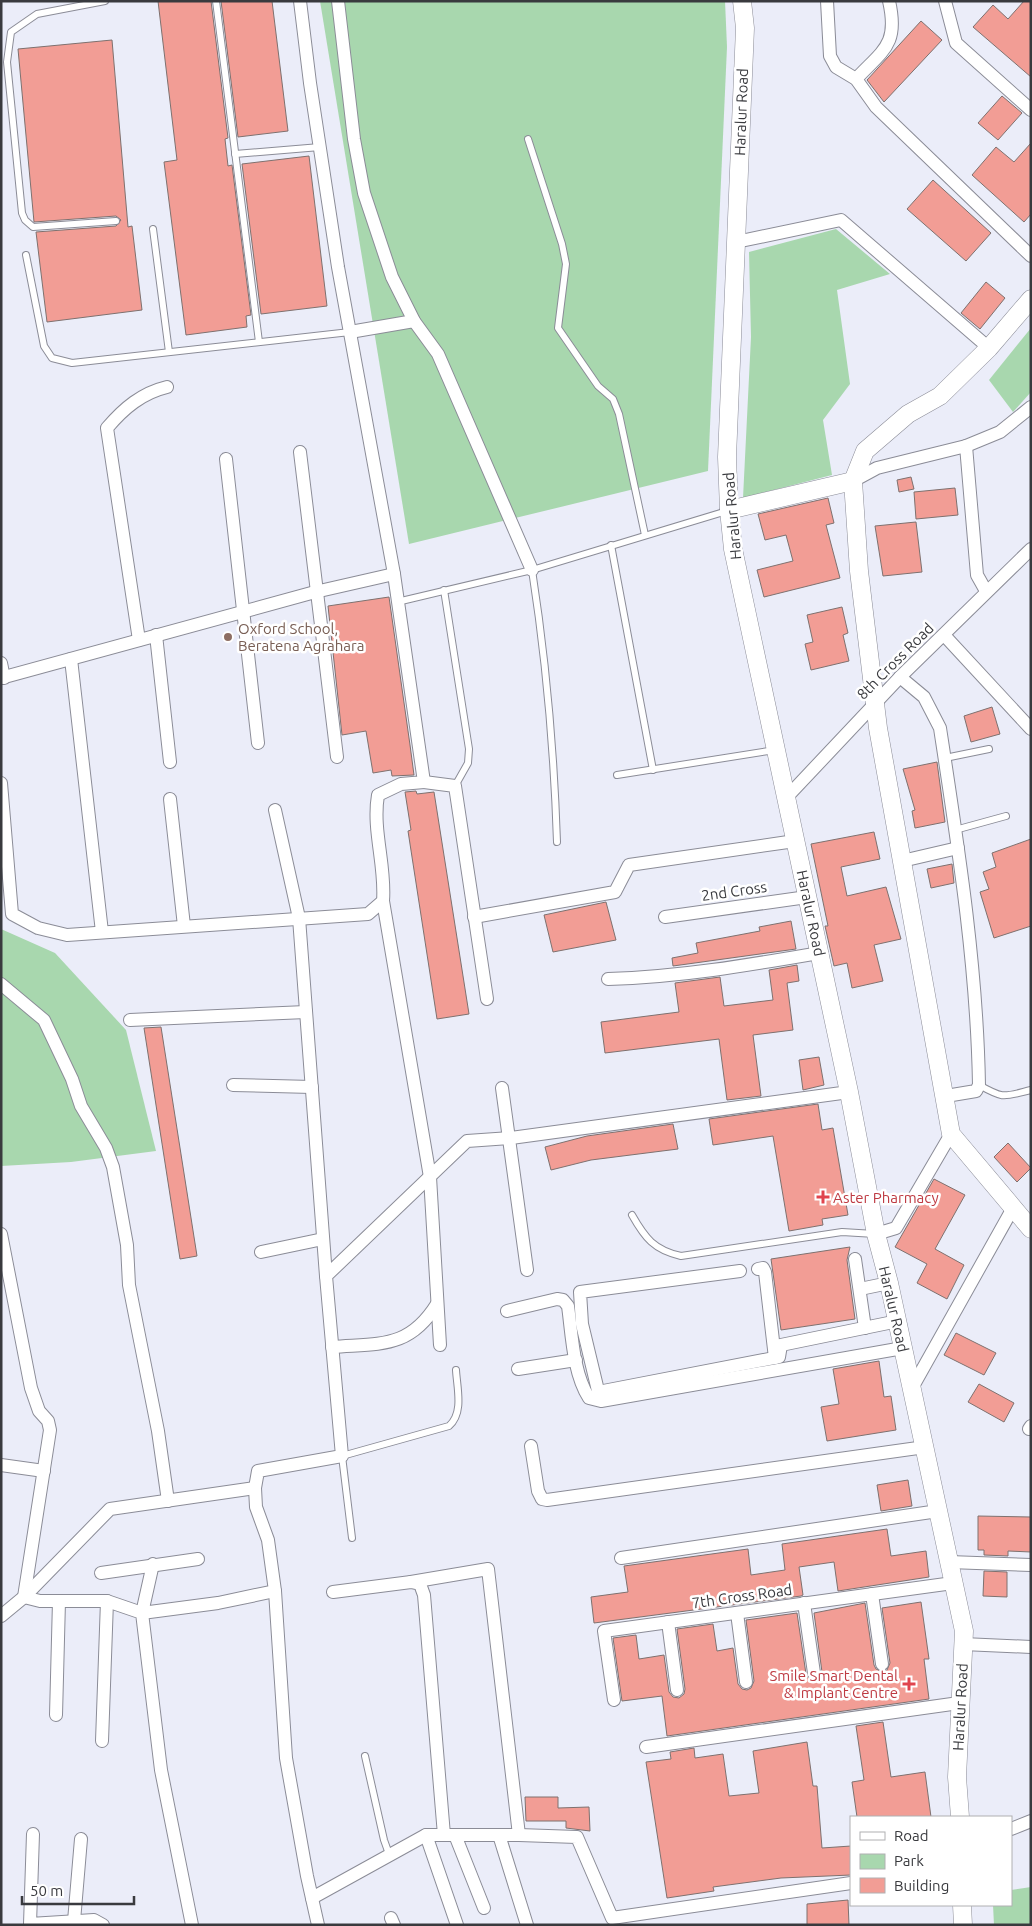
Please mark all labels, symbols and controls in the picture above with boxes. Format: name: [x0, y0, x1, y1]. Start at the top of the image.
street label: Haralur Road: [731, 68, 751, 156]
street label: Haralur Road: [720, 472, 744, 560]
street label: 8th Cross Road: [853, 619, 937, 703]
place label: Oxford School, Beratena Agrahara: [238, 620, 364, 654]
marker: Oxford School, Beratena Agrahara: [222, 631, 234, 643]
street label: Haralur Road: [794, 868, 828, 958]
street label: 2nd Cross: [700, 878, 768, 904]
place label: Aster Pharmacy: [833, 1189, 939, 1206]
marker: Aster Pharmacy: [817, 1191, 829, 1203]
street label: Haralur Road: [876, 1264, 912, 1354]
street label: 7th Cross Road: [691, 1581, 793, 1611]
street label: Haralur Road: [949, 1663, 971, 1751]
place label: Smile Smart Dental & Implant Centre: [769, 1667, 898, 1701]
marker: Smile Smart Dental & Implant Centre: [902, 1677, 916, 1691]
legend: [850, 1816, 1012, 1906]
text: Road: [894, 1827, 929, 1844]
text: Park: [894, 1852, 924, 1869]
scale bar: [22, 1874, 135, 1906]
text: Building: [894, 1877, 949, 1894]
text: 50 m: [30, 1882, 63, 1899]

